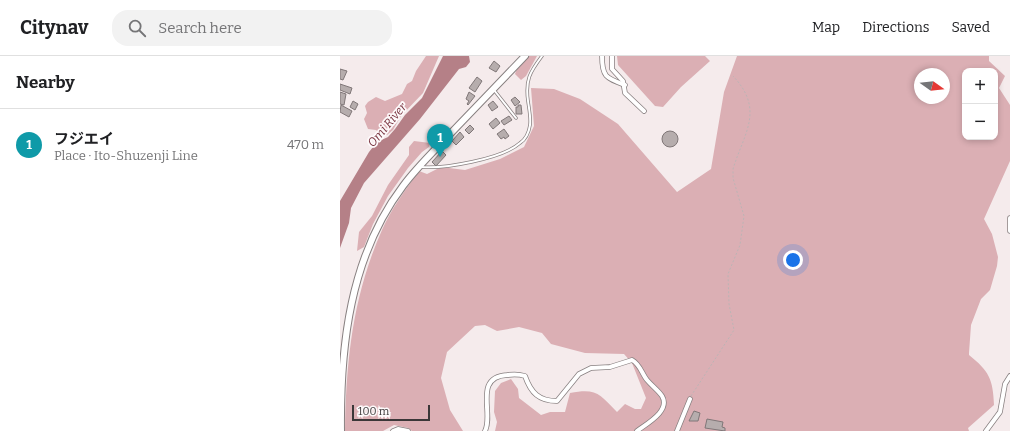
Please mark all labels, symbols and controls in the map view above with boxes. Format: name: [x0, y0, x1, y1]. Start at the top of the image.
search box: [112, 10, 392, 46]
text: Citynav: [20, 16, 88, 39]
icon: search: [126, 17, 148, 39]
text: Search here: [158, 19, 242, 37]
text: Map: [812, 19, 840, 36]
text: Directions: [862, 19, 930, 36]
text: Saved: [952, 19, 990, 36]
north arrow: [914, 68, 950, 104]
map controls: [962, 68, 998, 140]
button: +: [962, 68, 998, 104]
text: Nearby: [16, 72, 75, 93]
water label: Omi River: [365, 99, 410, 150]
button: −: [962, 104, 998, 140]
pin: 1: [427, 124, 453, 157]
text: フジエイ: [54, 130, 114, 148]
text: 1: [26, 137, 32, 152]
text: 470 m: [287, 137, 324, 152]
text: Place · Ito-Shuzenji Line: [54, 148, 198, 163]
your location: [783, 250, 803, 270]
scale bar: [352, 403, 430, 422]
text: 100 m: [358, 405, 389, 418]

